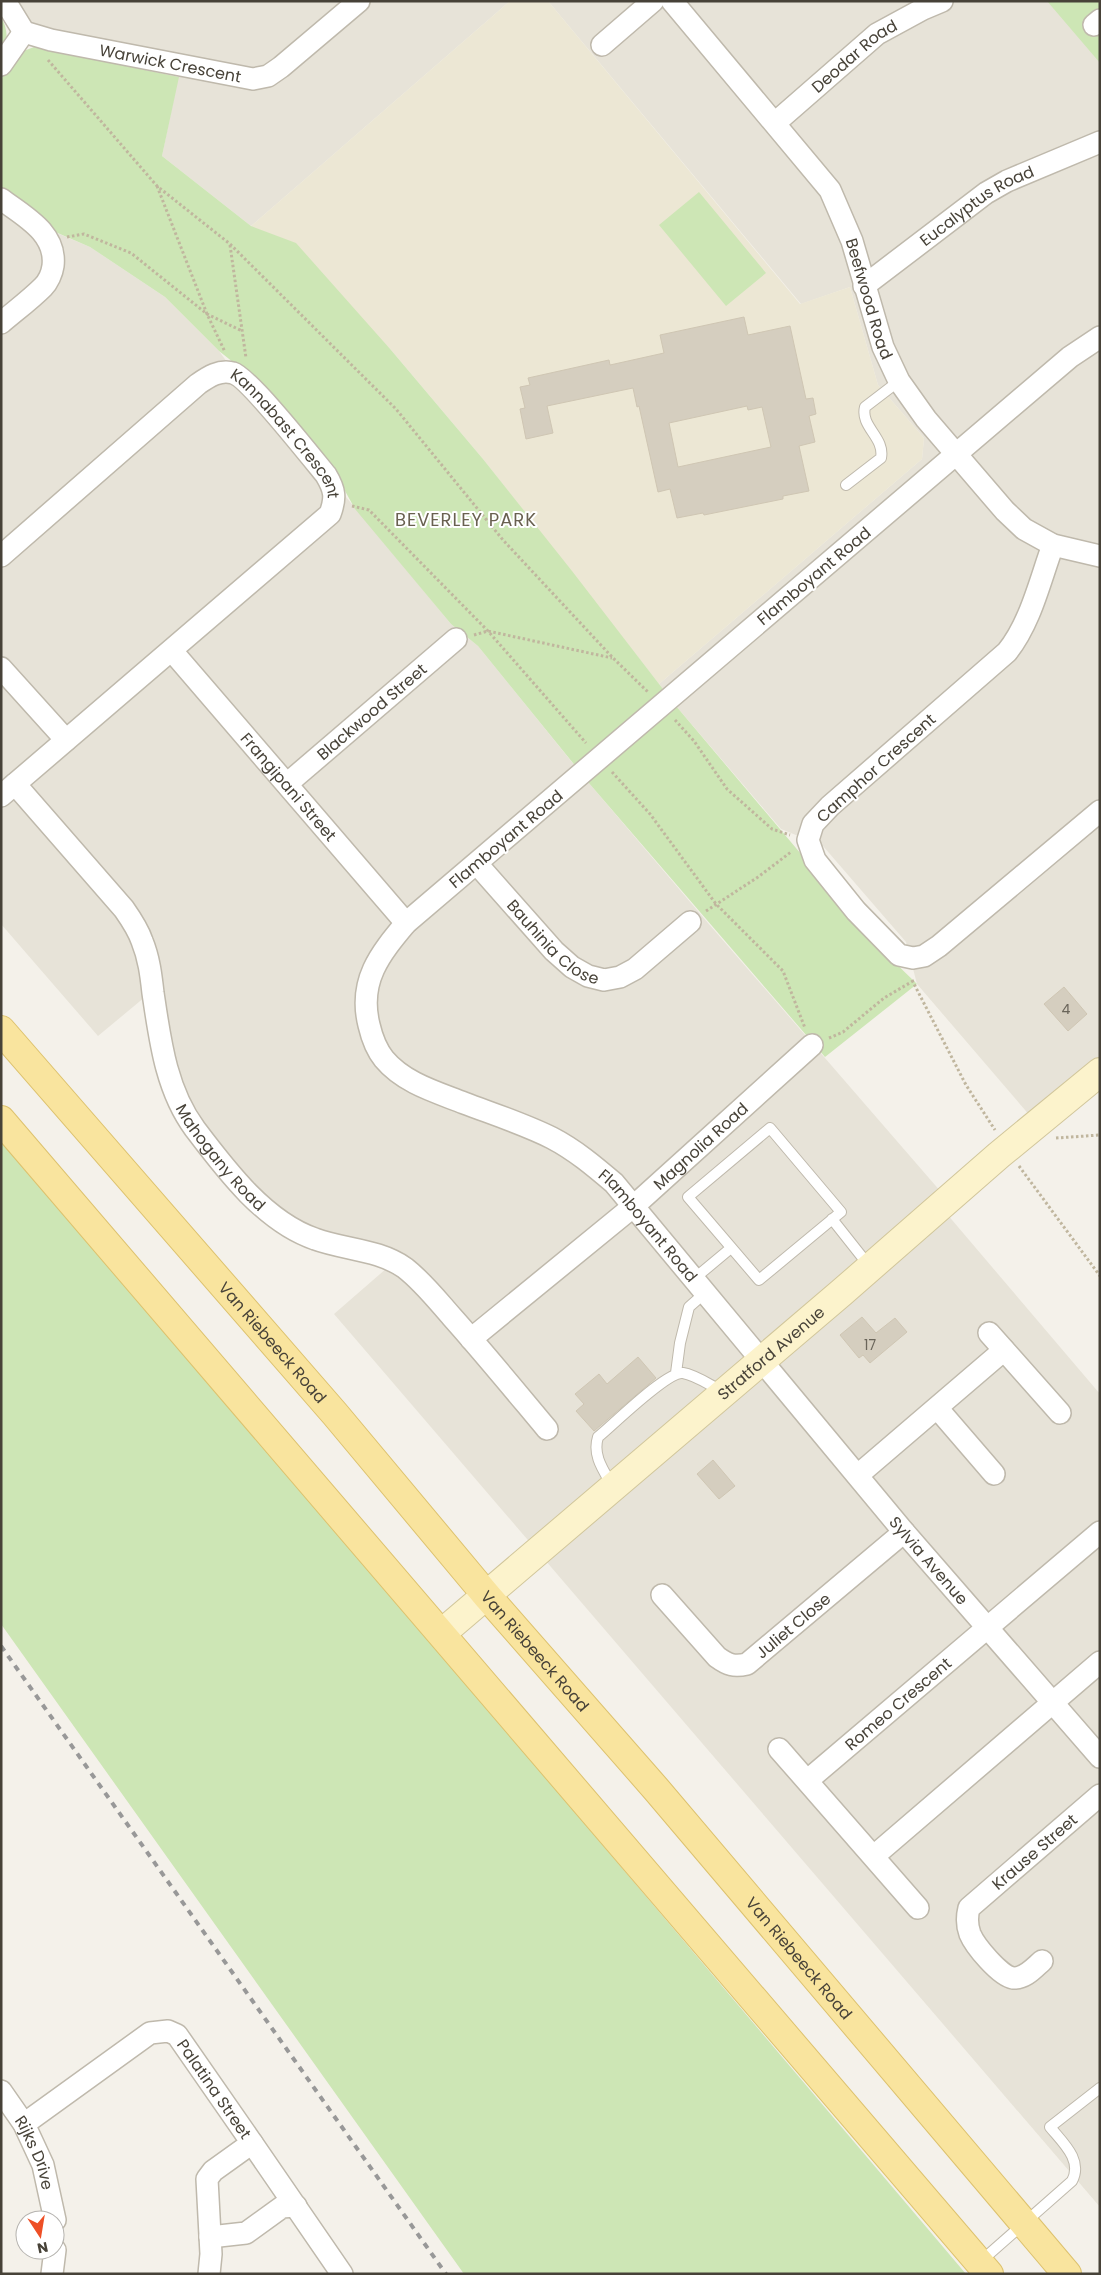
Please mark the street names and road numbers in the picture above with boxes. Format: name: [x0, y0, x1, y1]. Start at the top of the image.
street label: Deodar Road: [806, 14, 901, 98]
street label: Warwick Crescent: [97, 38, 243, 88]
street label: Eucalyptus Road: [915, 160, 1037, 251]
street label: Beefwood Road: [840, 235, 899, 363]
street label: Kannabast Crescent: [226, 363, 345, 499]
street label: Flamboyant Road: [752, 522, 876, 630]
street label: Blackwood Street: [312, 658, 432, 765]
street label: Camphor Crescent: [811, 708, 941, 828]
street label: Frangipani Street: [235, 727, 342, 846]
street label: Flamboyant Road: [444, 785, 568, 893]
street label: Bauhinia Close: [502, 894, 602, 990]
street label: Magnolia Road: [648, 1097, 753, 1195]
street label: Mahogany Road: [170, 1100, 271, 1216]
street label: Flamboyant Road: [594, 1163, 703, 1287]
street label: Van Riebeeck Road: [213, 1277, 332, 1408]
street label: Stratford Avenue: [712, 1300, 830, 1405]
street label: Sylvia Avenue: [884, 1511, 974, 1610]
street label: Van Riebeeck Road: [476, 1585, 595, 1717]
street label: Juliet Close: [751, 1587, 835, 1664]
street label: Romeo Crescent: [840, 1652, 956, 1756]
street label: Krause Street: [987, 1808, 1082, 1895]
street label: Van Riebeeck Road: [740, 1892, 858, 2024]
street label: Palatina Street: [172, 2034, 257, 2144]
street label: Rijks Drive: [10, 2110, 60, 2192]

